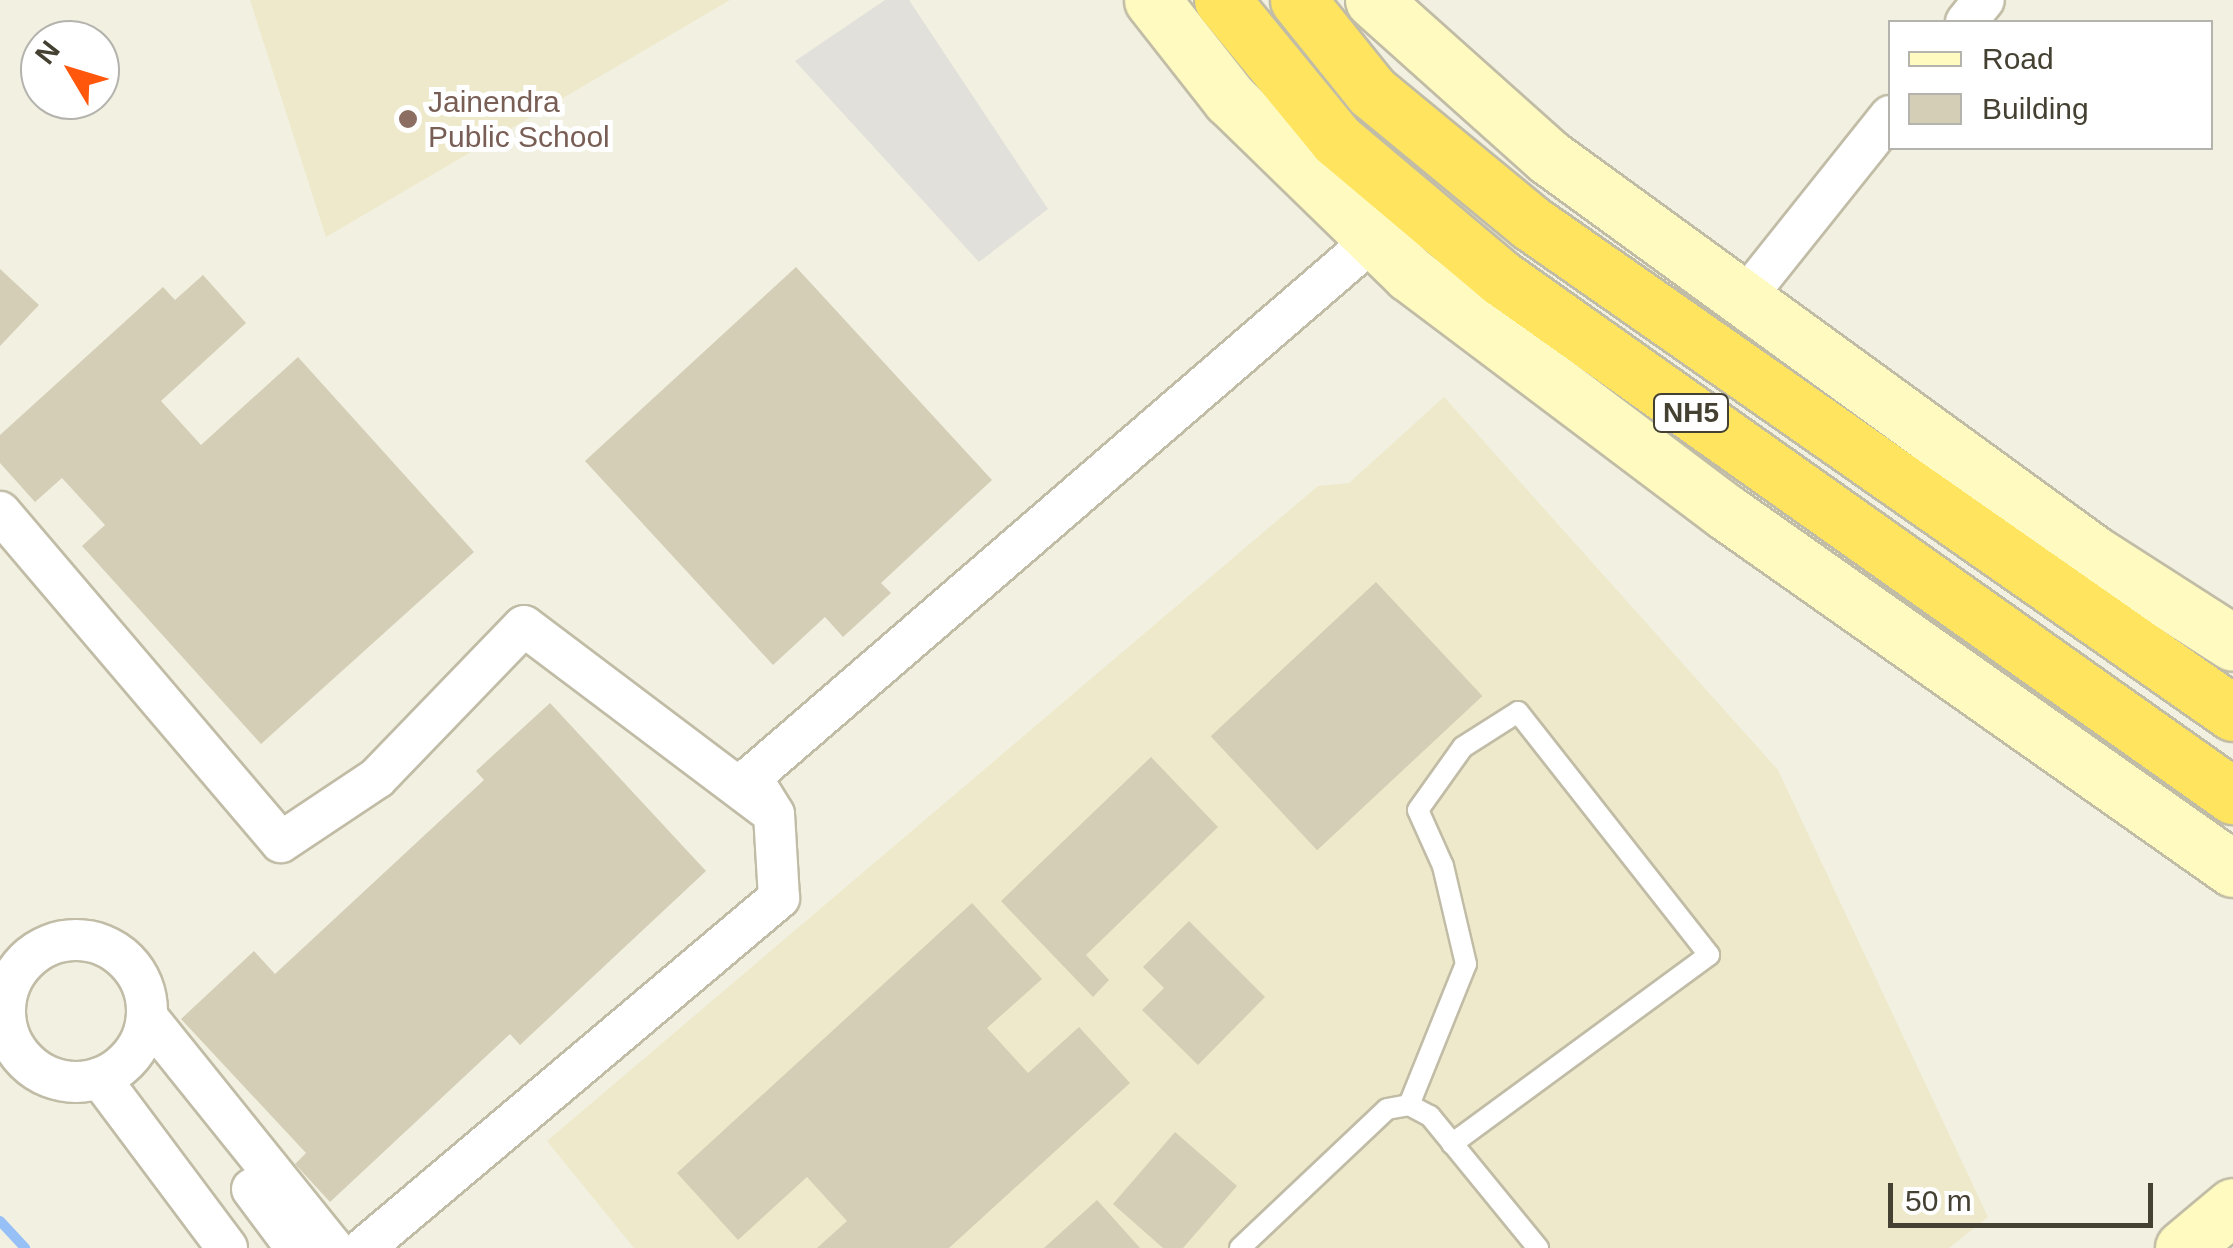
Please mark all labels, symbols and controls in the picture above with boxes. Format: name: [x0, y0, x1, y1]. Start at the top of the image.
north arrow: [20, 20, 120, 120]
legend: [1888, 20, 2213, 150]
text: N: [29, 35, 66, 70]
text: Road: [1982, 42, 2054, 75]
place label: Jainendra Public School: [428, 84, 610, 154]
text: Building: [1982, 92, 2089, 125]
marker: Jainendra Public School: [397, 108, 419, 130]
road number: NH5: [1651, 390, 1731, 436]
scale bar: [1893, 1163, 2158, 1225]
text: 50 m: [1905, 1184, 1972, 1217]

